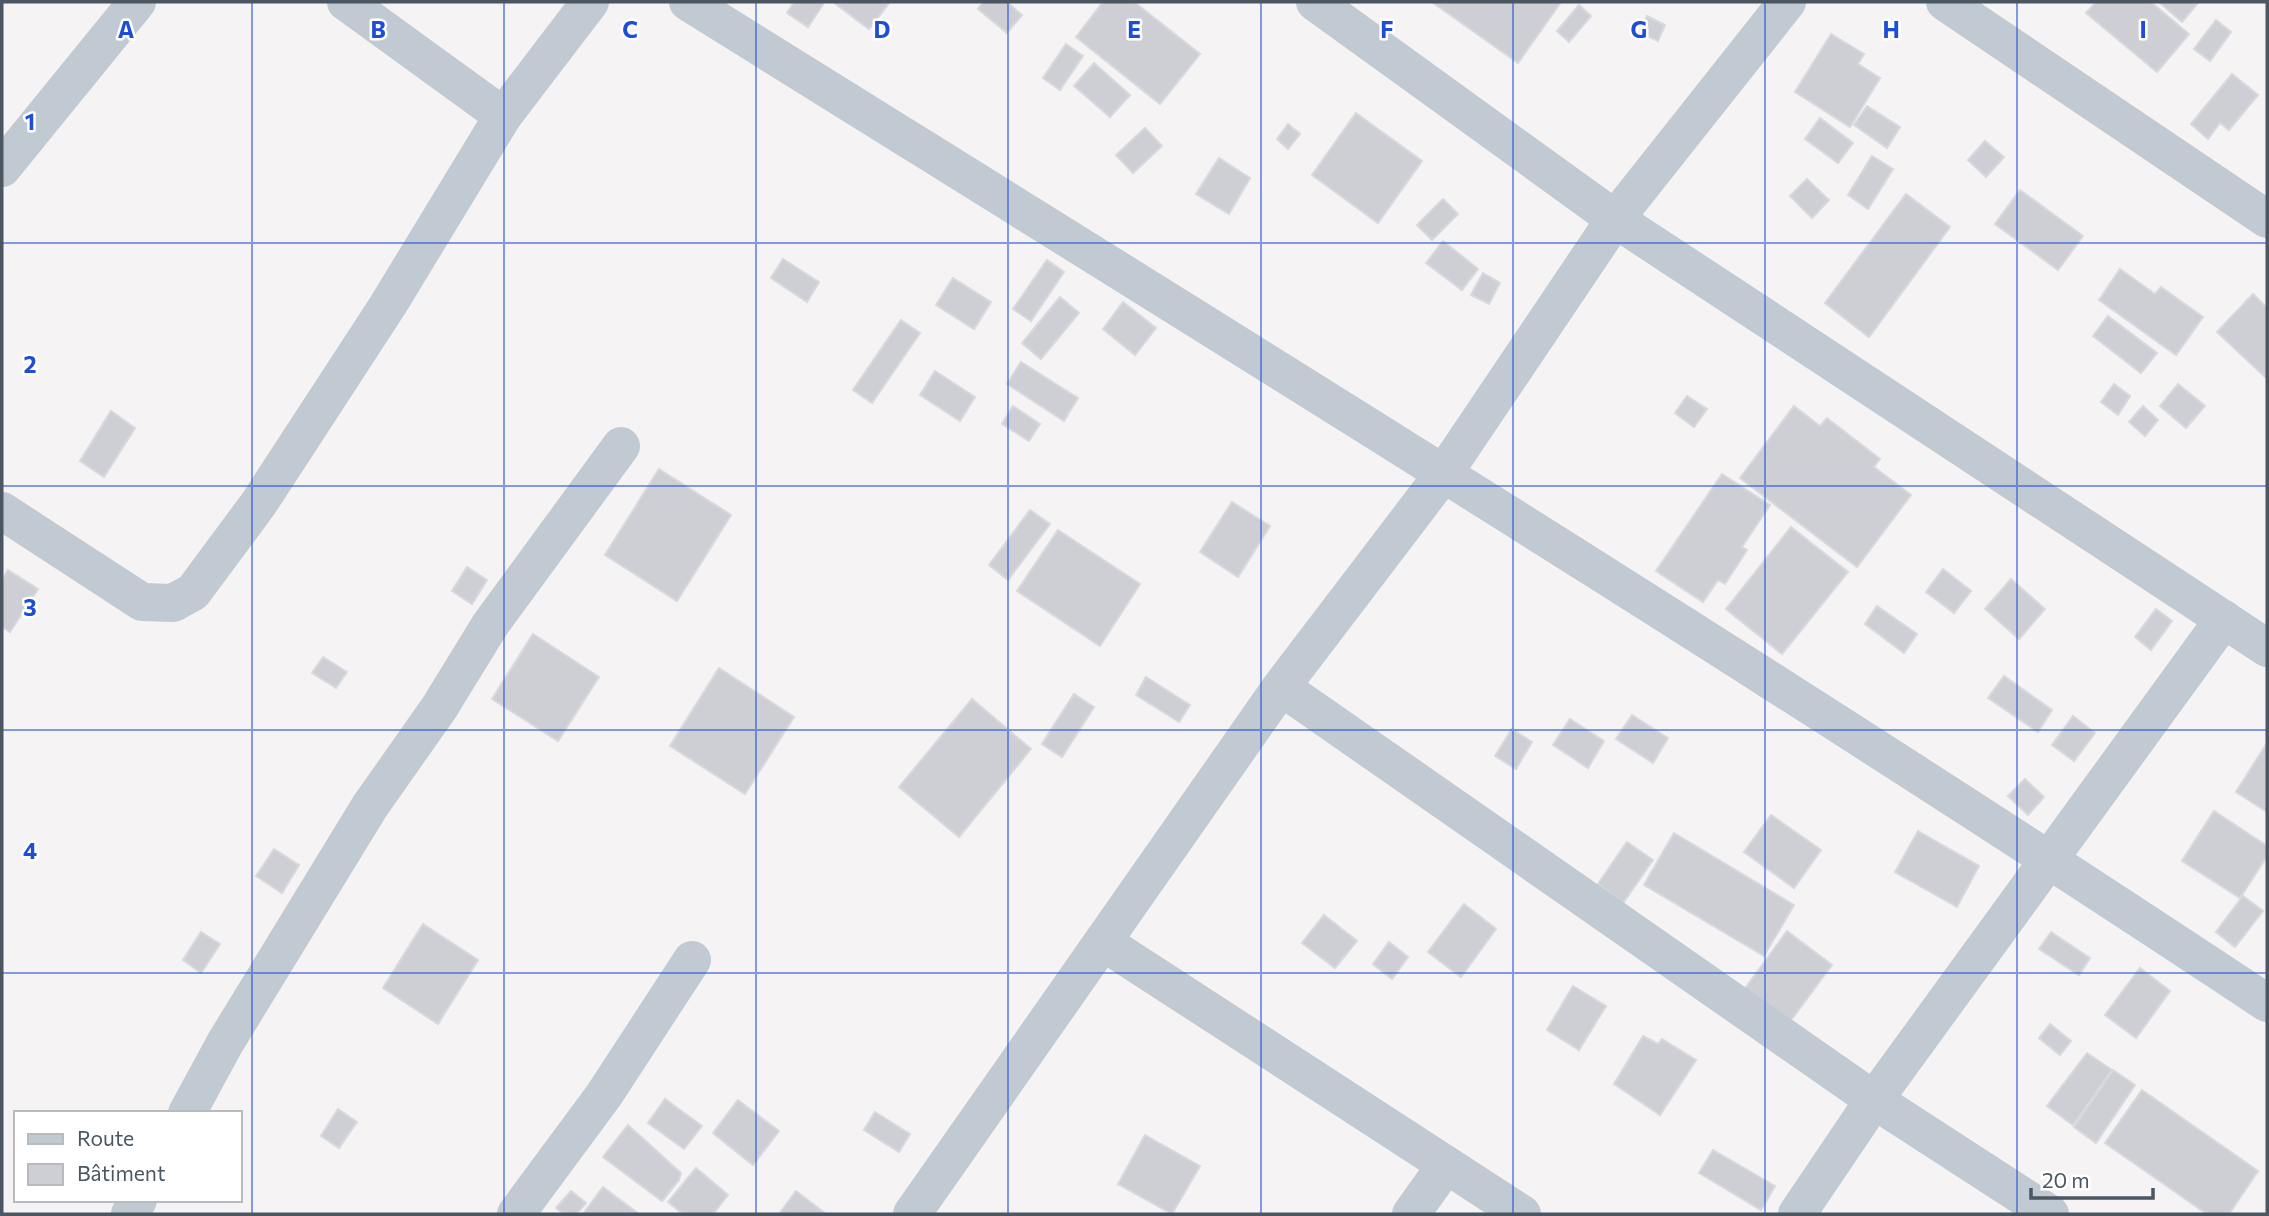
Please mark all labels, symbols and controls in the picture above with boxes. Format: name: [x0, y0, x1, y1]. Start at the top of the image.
text: A: [118, 15, 135, 43]
text: B: [370, 15, 386, 43]
text: C: [622, 15, 638, 43]
text: D: [874, 15, 891, 43]
text: E: [1127, 15, 1141, 43]
text: F: [1380, 15, 1394, 43]
text: G: [1631, 15, 1647, 43]
text: H: [1882, 15, 1900, 43]
text: I: [2139, 15, 2147, 43]
text: 1: [25, 107, 35, 135]
text: 2: [23, 350, 37, 378]
text: 3: [23, 593, 37, 621]
text: 4: [23, 836, 37, 864]
legend: [14, 1111, 242, 1202]
text: Route: [77, 1125, 134, 1150]
scale bar: [2031, 1156, 2154, 1200]
text: Bâtiment: [77, 1160, 166, 1185]
text: 20 m: [2042, 1167, 2090, 1192]

